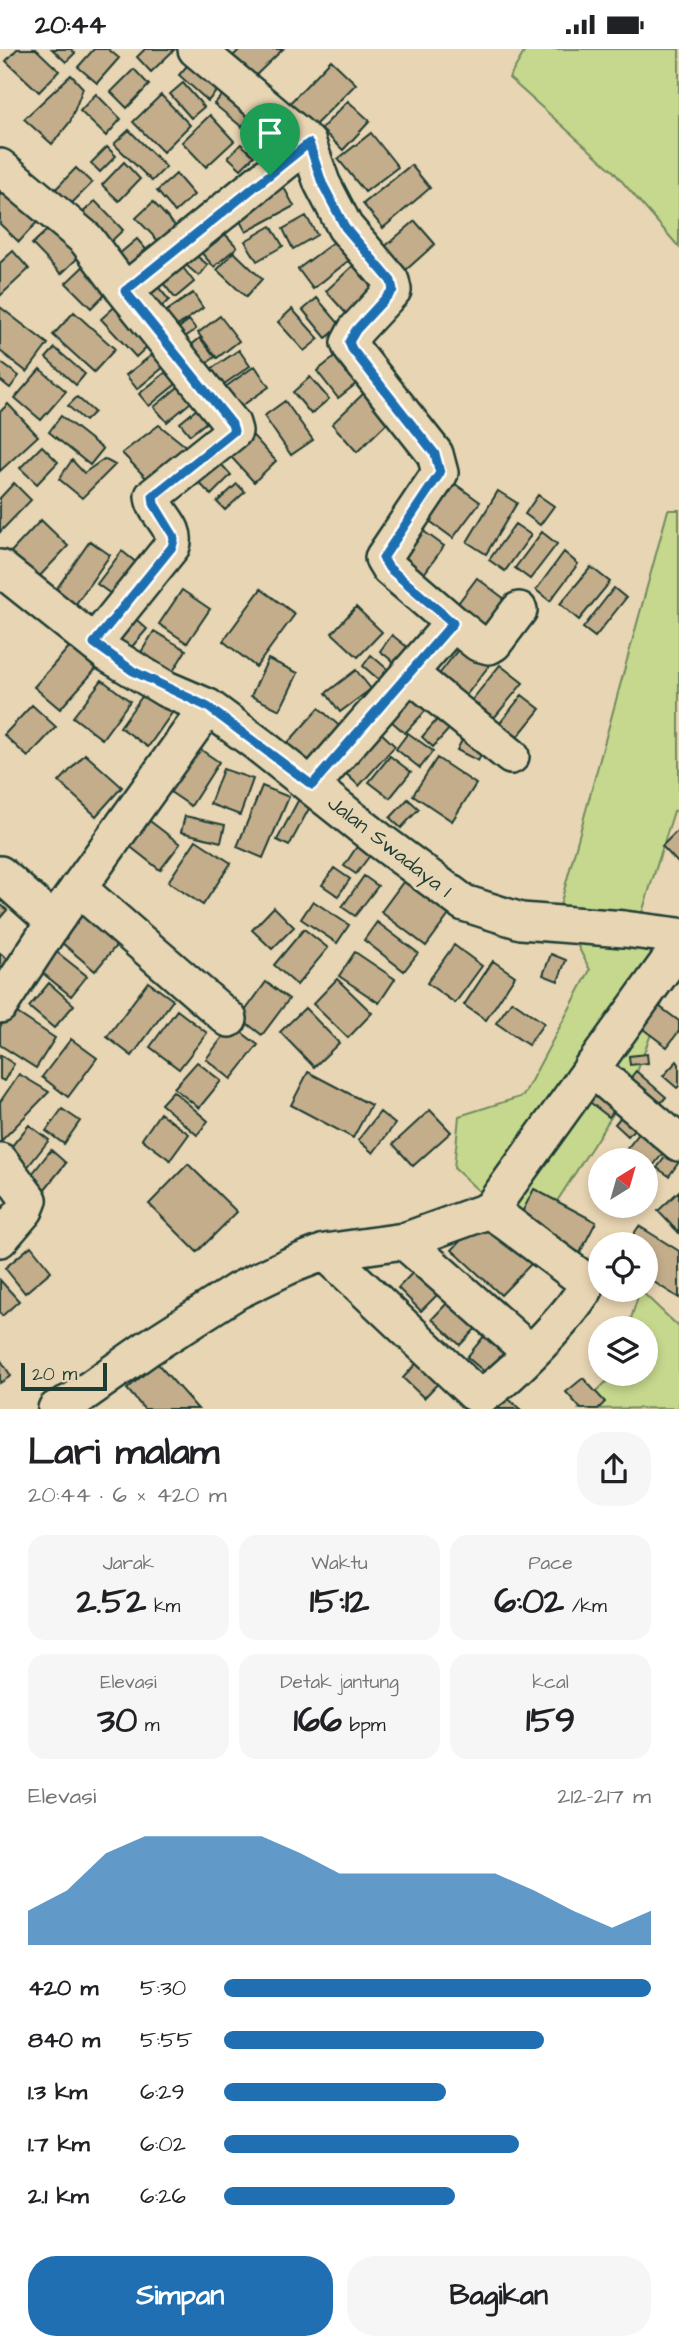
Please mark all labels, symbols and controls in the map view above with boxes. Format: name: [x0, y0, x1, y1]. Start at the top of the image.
text: 20:44: [35, 7, 106, 43]
pin: [240, 103, 300, 175]
icon: arrive: [251, 114, 289, 152]
street label: Jalan Swadaya 1: [320, 789, 458, 906]
north arrow: [588, 1148, 658, 1218]
map controls: [588, 1148, 658, 1386]
button: locate: [588, 1232, 658, 1302]
button: layers: [588, 1316, 658, 1386]
scale bar: [21, 1359, 107, 1391]
text: 20 m: [32, 1361, 77, 1388]
text: Lari malam: [28, 1427, 219, 1479]
button: share: [577, 1432, 651, 1506]
text: 20:44 · 6 × 420 m: [28, 1479, 227, 1511]
text: Jarak: [103, 1550, 154, 1577]
text: Waktu: [311, 1550, 368, 1577]
text: Pace: [528, 1550, 573, 1577]
text: 2.52: [77, 1577, 146, 1626]
text: 15:12: [310, 1577, 369, 1626]
text: 6:02: [494, 1577, 564, 1626]
text: km: [146, 1593, 180, 1620]
text: /km: [564, 1593, 607, 1620]
text: Elevasi: [100, 1669, 157, 1696]
text: Detak jantung: [280, 1669, 399, 1696]
text: kcal: [532, 1669, 569, 1696]
text: 30: [97, 1696, 137, 1745]
text: 166: [293, 1696, 342, 1745]
text: 159: [526, 1696, 575, 1745]
text: m: [137, 1712, 160, 1739]
text: bpm: [342, 1712, 386, 1739]
text: Elevasi: [28, 1780, 96, 1812]
text: 212–217 m: [557, 1780, 651, 1812]
text: 420 m: [28, 1972, 98, 2004]
text: 5:30: [140, 1972, 186, 2004]
text: 840 m: [28, 2024, 100, 2056]
text: 5:55: [140, 2024, 193, 2056]
text: 1.3 km: [28, 2076, 87, 2108]
text: 6:29: [140, 2076, 185, 2108]
text: 1.7 km: [28, 2128, 90, 2160]
text: 6:02: [140, 2128, 186, 2160]
text: 2.1 km: [28, 2180, 89, 2212]
text: 6:26: [140, 2180, 186, 2212]
button: Simpan: [28, 2256, 333, 2336]
button: Bagikan: [347, 2256, 651, 2336]

